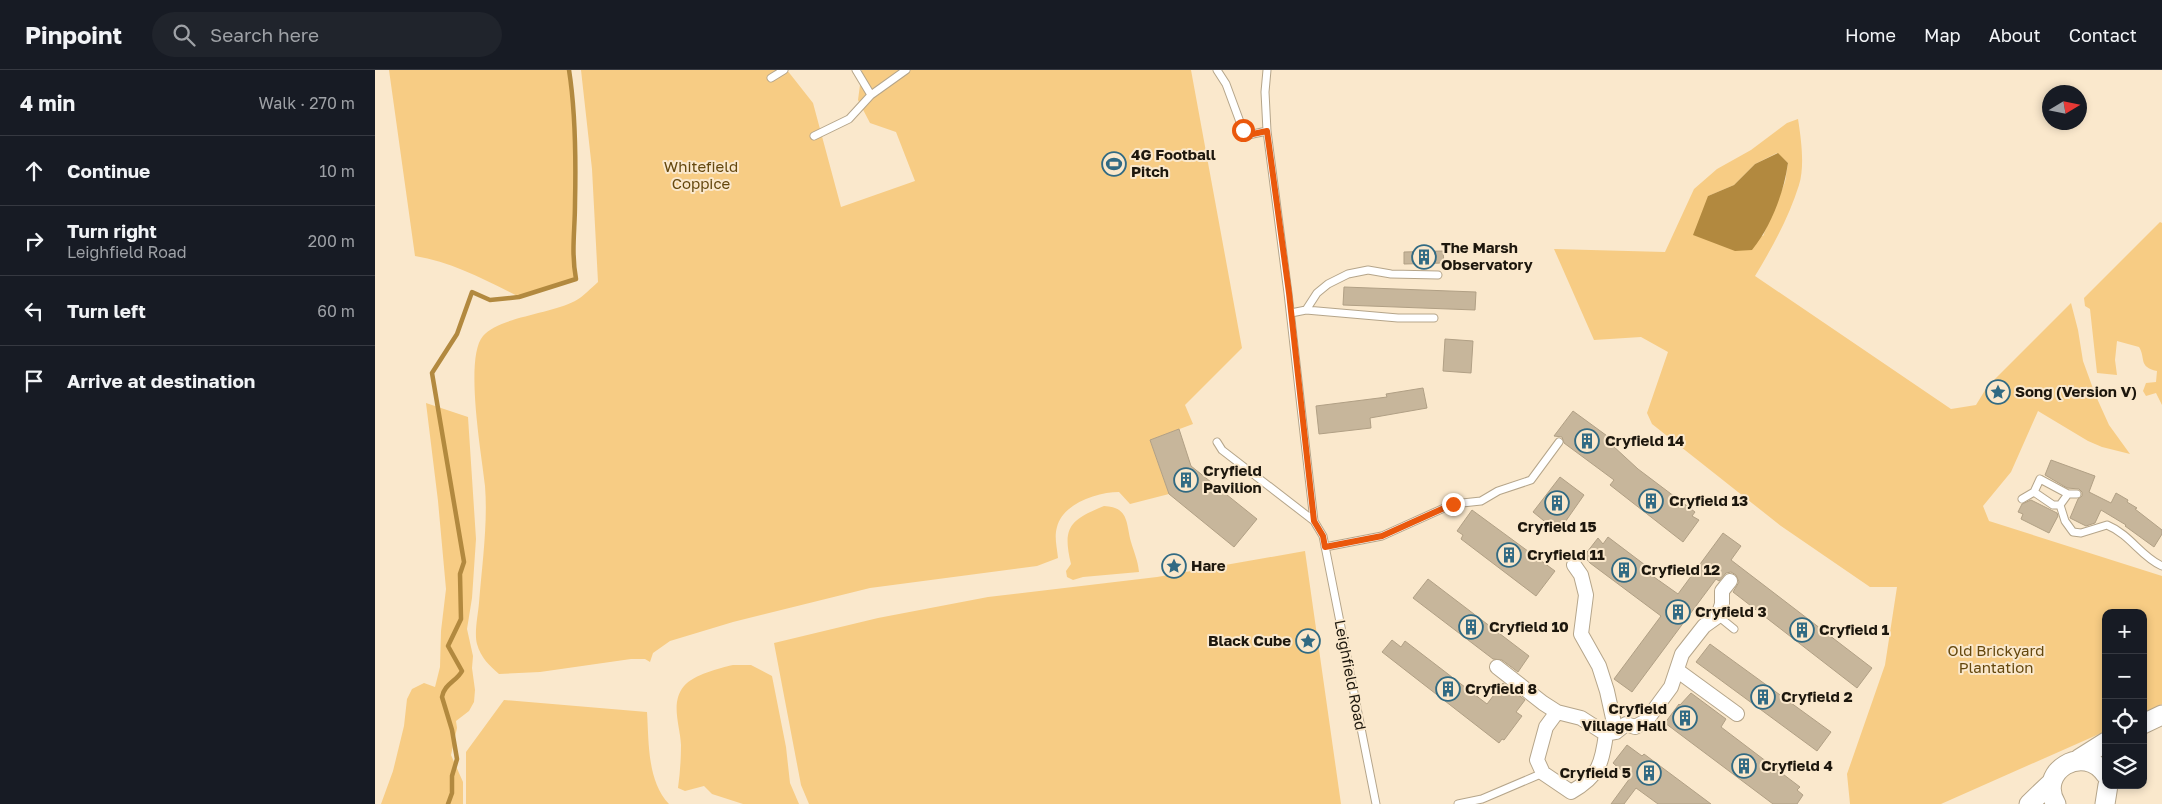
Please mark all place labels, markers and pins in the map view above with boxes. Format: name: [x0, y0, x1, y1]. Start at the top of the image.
place label: 4G Football Pitch: [1131, 145, 1216, 180]
sports icon: 4G Football Pitch: [1101, 151, 1127, 177]
place label: The Marsh Observatory: [1441, 238, 1533, 273]
building icon: The Marsh Observatory: [1411, 244, 1437, 270]
place icon: Song (Version V): [1985, 379, 2011, 405]
place label: Song (Version V): [2015, 382, 2137, 400]
building icon: Cryfield 14: [1574, 428, 1600, 454]
place label: Cryfield 14: [1605, 431, 1685, 449]
place label: Cryfield Pavilion: [1203, 461, 1262, 496]
building icon: Cryfield Pavilion: [1173, 467, 1199, 493]
building icon: Cryfield 13: [1638, 488, 1664, 514]
building icon: Cryfield 15: [1544, 490, 1570, 516]
place label: Cryfield 13: [1669, 491, 1748, 509]
place label: Cryfield 15: [1517, 517, 1597, 535]
building icon: Cryfield 11: [1496, 542, 1522, 568]
place label: Cryfield 11: [1527, 545, 1605, 563]
place icon: Hare: [1161, 553, 1187, 579]
place label: Hare: [1191, 556, 1226, 574]
building icon: Cryfield 12: [1611, 557, 1637, 583]
place label: Cryfield 12: [1641, 560, 1720, 578]
building icon: Cryfield 3: [1665, 599, 1691, 625]
place label: Cryfield 3: [1695, 602, 1767, 620]
building icon: Cryfield 10: [1458, 614, 1484, 640]
place label: Cryfield 10: [1489, 617, 1569, 635]
building icon: Cryfield 1: [1789, 617, 1815, 643]
place label: Cryfield 1: [1819, 620, 1889, 638]
place icon: Black Cube: [1295, 628, 1321, 654]
place label: Black Cube: [1208, 631, 1291, 649]
building icon: Cryfield 8: [1435, 676, 1461, 702]
place label: Cryfield 8: [1465, 679, 1537, 697]
building icon: Cryfield 2: [1750, 684, 1776, 710]
place label: Cryfield 2: [1781, 687, 1853, 705]
place label: Cryfield Village Hall: [1582, 699, 1667, 734]
building icon: Cryfield Village Hall: [1672, 705, 1698, 731]
building icon: Cryfield 4: [1731, 753, 1757, 779]
place label: Cryfield 4: [1761, 756, 1833, 774]
building icon: Cryfield 5: [1636, 760, 1662, 786]
place label: Cryfield 5: [1559, 763, 1631, 781]

